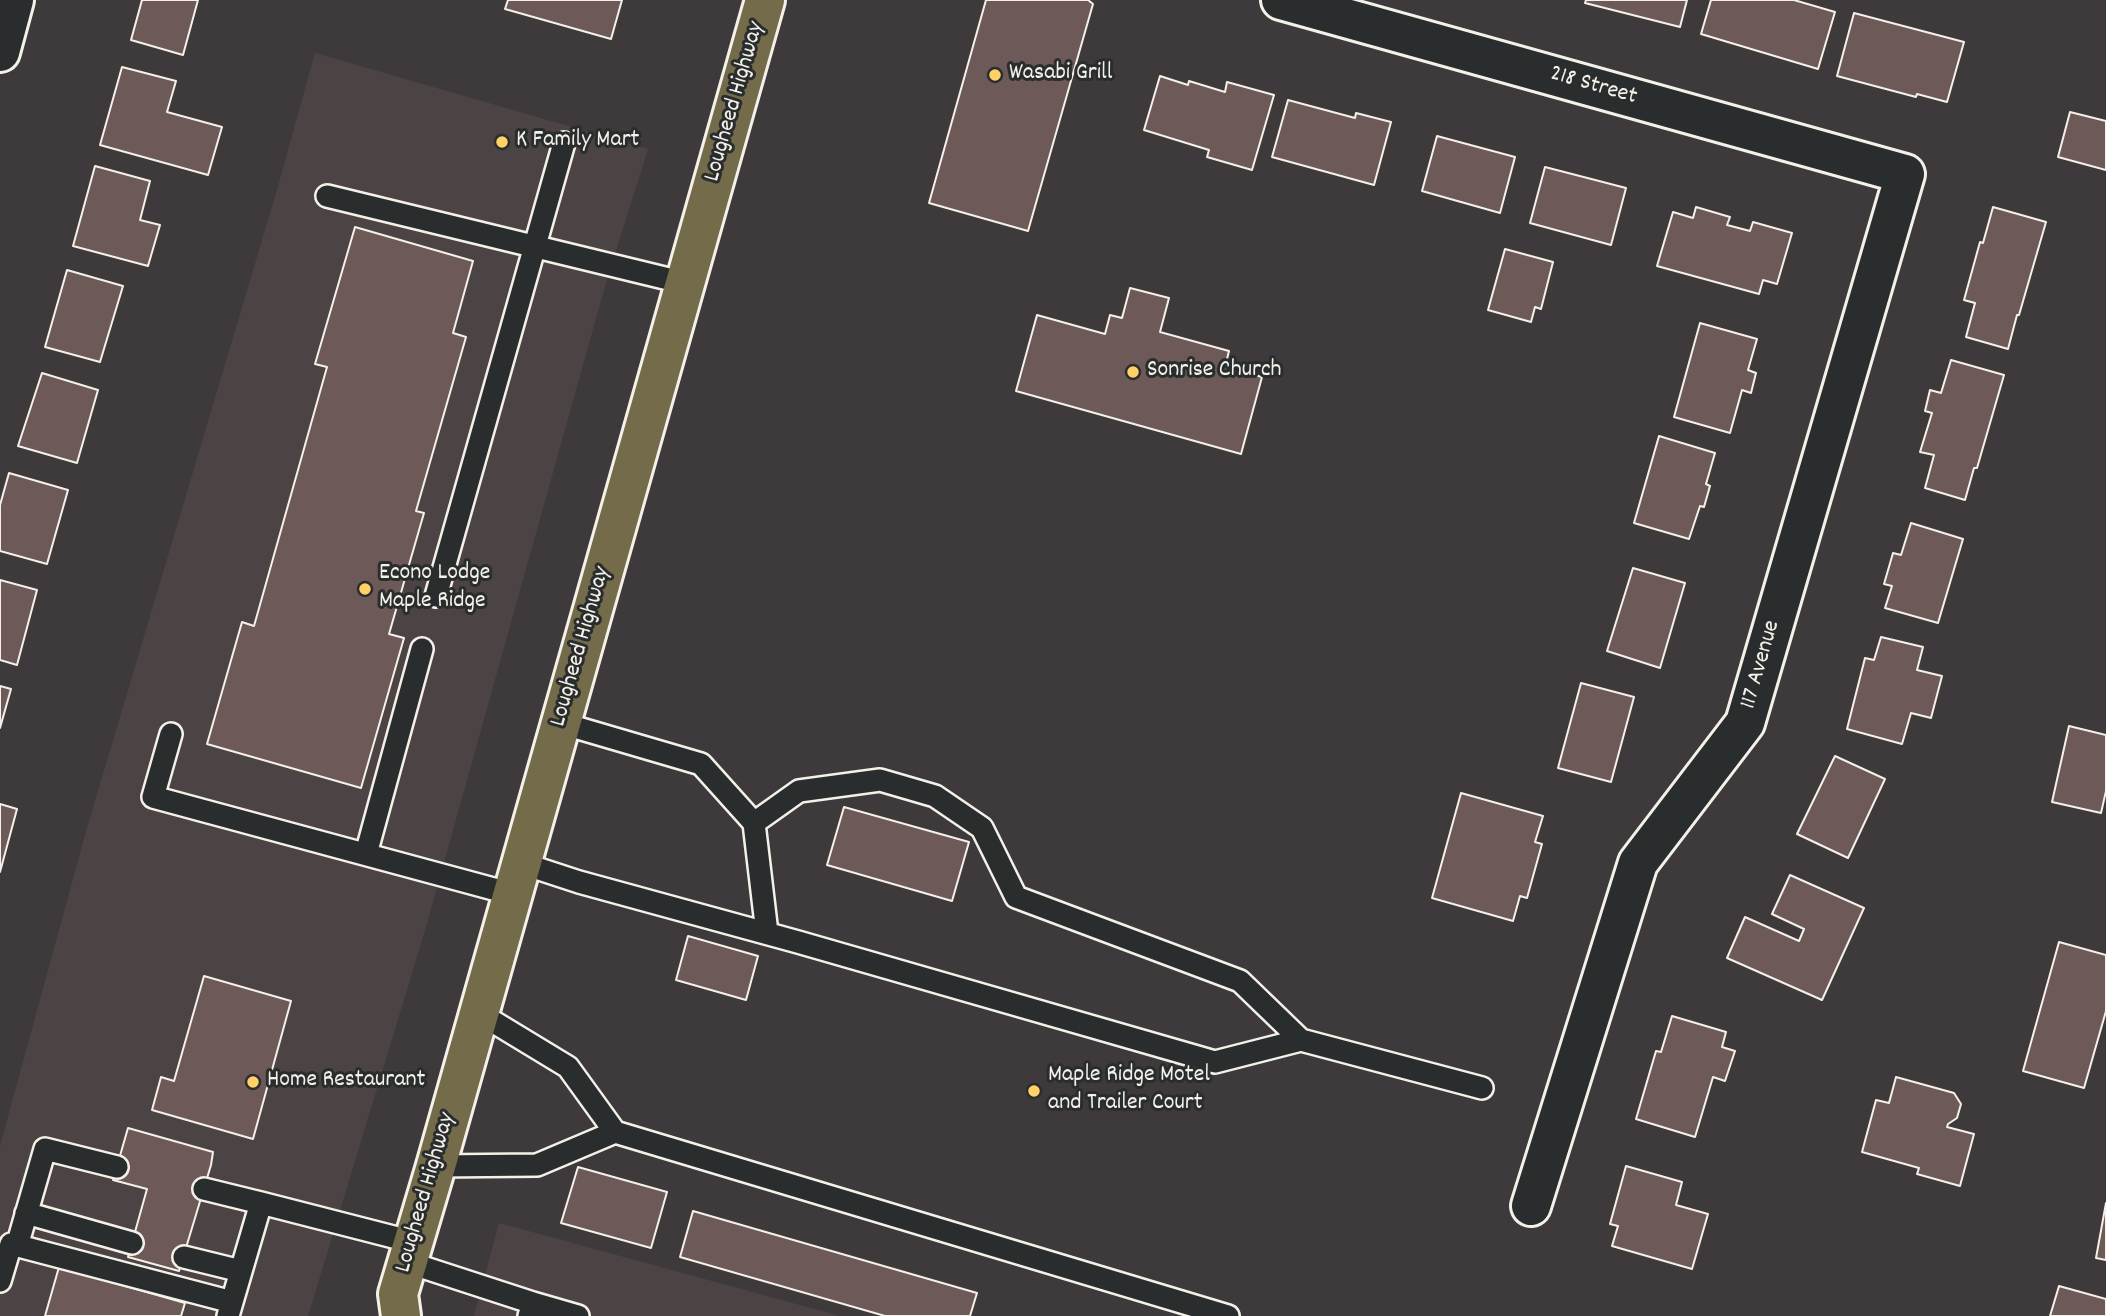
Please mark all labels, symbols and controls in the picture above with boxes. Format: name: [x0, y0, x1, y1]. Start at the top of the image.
street label: Lougheed Highway: [699, 19, 773, 185]
place label: Wasabi Grill: [1009, 61, 1113, 89]
street label: 218 Street: [1546, 61, 1640, 113]
marker: Wasabi Grill: [987, 67, 1003, 83]
place label: K Family Mart: [516, 128, 639, 156]
marker: K Family Mart: [494, 134, 510, 150]
place label: Sonrise Church: [1147, 358, 1282, 386]
marker: Sonrise Church: [1125, 364, 1141, 380]
place label: Econo Lodge Maple Ridge: [379, 561, 490, 617]
street label: Lougheed Highway: [545, 564, 619, 730]
marker: Econo Lodge Maple Ridge: [357, 581, 373, 597]
street label: 117 Avenue: [1736, 617, 1788, 713]
place label: Maple Ridge Motel and Trailer Court: [1048, 1063, 1210, 1119]
place label: Home Restaurant: [267, 1068, 425, 1096]
marker: Home Restaurant: [245, 1074, 261, 1090]
marker: Maple Ridge Motel and Trailer Court: [1026, 1083, 1042, 1099]
street label: Lougheed Highway: [390, 1110, 464, 1276]

